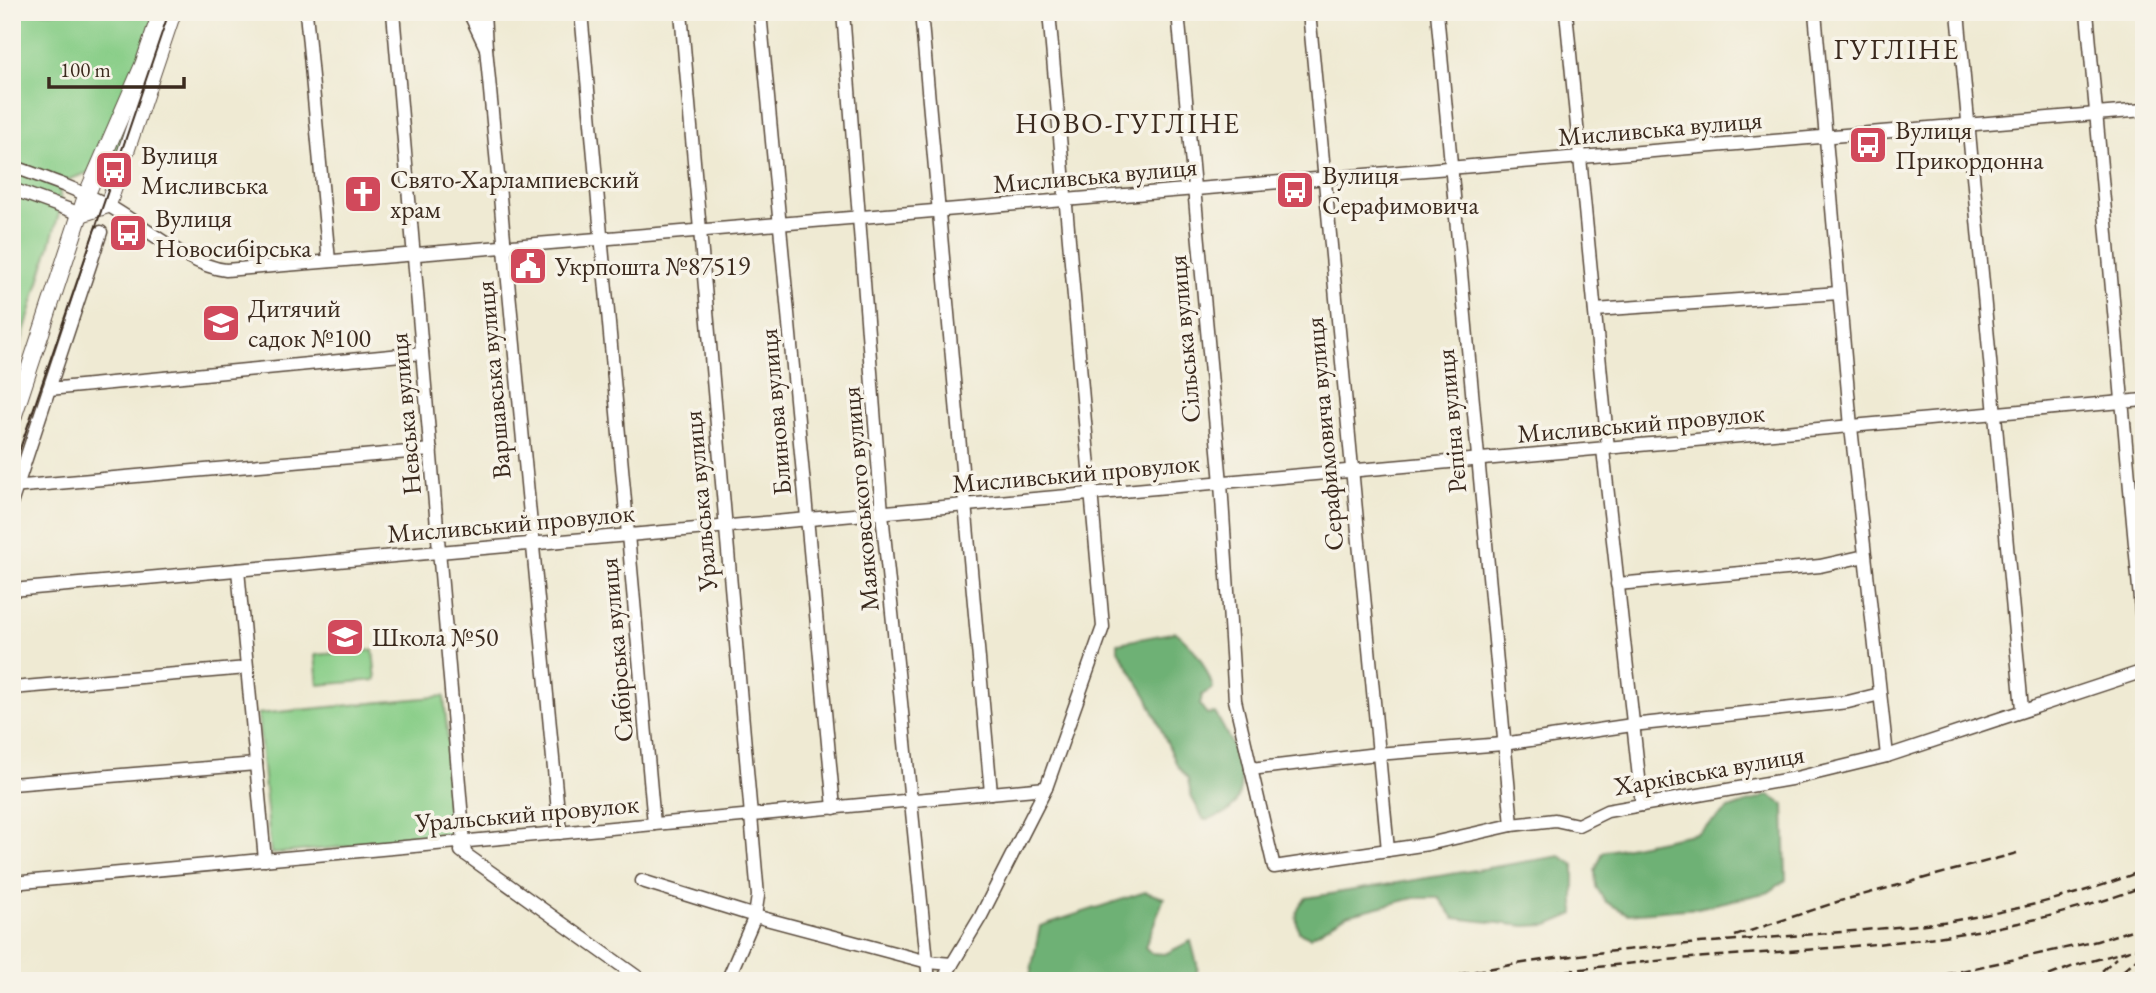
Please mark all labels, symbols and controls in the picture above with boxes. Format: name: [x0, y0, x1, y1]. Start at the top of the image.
district label: ГУГЛІНЕ: [1834, 31, 1960, 67]
scale bar: [49, 46, 184, 90]
text: 100 m: [60, 56, 111, 83]
street label: Мисливська вулиця: [1556, 102, 1764, 154]
district label: НОВО-ГУГЛІНЕ: [1015, 105, 1241, 141]
place label: Вулиця Прикордонна: [1895, 113, 2044, 177]
bus stop icon: Вулиця Прикордонна: [1847, 124, 1889, 166]
place label: Вулиця Мисливська: [141, 138, 269, 202]
bus stop icon: Вулиця Мисливська: [93, 149, 135, 191]
street label: Мисливська вулиця: [991, 149, 1199, 201]
place label: Вулиця Серафимовича: [1322, 158, 1479, 222]
place label: Свято-Харлампиевский храм: [390, 162, 640, 226]
bus stop icon: Вулиця Серафимовича: [1274, 169, 1316, 211]
church icon: Свято-Харлампиевский храм: [342, 173, 384, 215]
place label: Вулиця Новосибірська: [155, 201, 312, 265]
bus stop icon: Вулиця Новосибірська: [107, 212, 149, 254]
public building icon: Укрпошта №87519: [507, 245, 549, 287]
place label: Укрпошта №87519: [554, 249, 751, 283]
street label: Сільська вулиця: [1160, 254, 1208, 424]
street label: Варшавська вулиця: [467, 279, 519, 481]
place label: Дитячий садок №100: [248, 291, 371, 355]
school or university icon: Дитячий садок №100: [200, 302, 242, 344]
street label: Серафимовича вулиця: [1297, 316, 1351, 552]
street label: Блинова вулиця: [751, 327, 799, 497]
street label: Невська вулиця: [381, 331, 429, 497]
street label: Рєпіна вулиця: [1428, 348, 1474, 494]
street label: Маяковського вулиця: [833, 385, 887, 613]
street label: Мисливський провулок: [1516, 395, 1767, 451]
street label: Уральська вулиця: [675, 409, 725, 594]
street label: Мисливський провулок: [951, 445, 1202, 501]
street label: Мисливський провулок: [386, 495, 637, 551]
street label: Сибірська вулиця: [591, 556, 641, 744]
school or university icon: Школа №50: [324, 616, 366, 658]
place label: Школа №50: [372, 620, 499, 654]
street label: Харківська вулиця: [1610, 737, 1807, 804]
street label: Уральський провулок: [413, 786, 641, 840]

